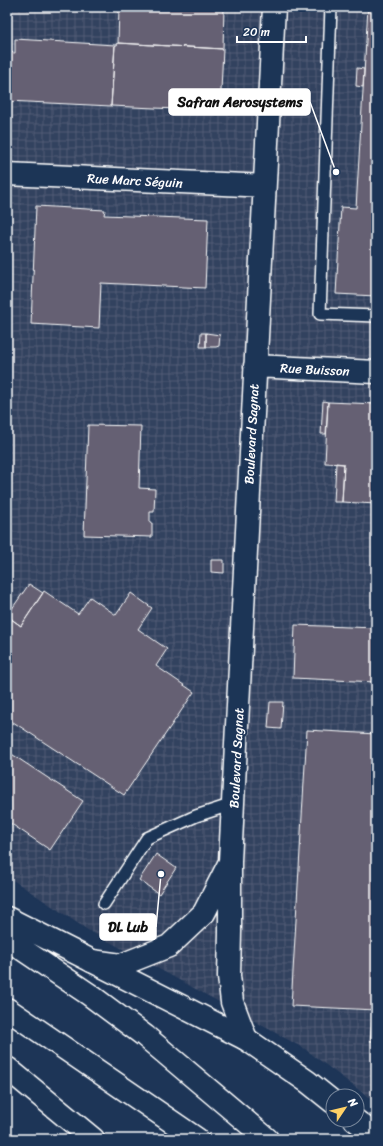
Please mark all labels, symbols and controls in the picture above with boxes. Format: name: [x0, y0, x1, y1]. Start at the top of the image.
scale bar: [237, 18, 306, 44]
text: 20 m: [243, 21, 270, 43]
callout: Safran Aerosystems: [169, 89, 310, 115]
text: Safran Aerosystems: [176, 90, 303, 115]
street label: Rue Marc Séguin: [87, 167, 183, 194]
street label: Rue Buisson: [280, 356, 350, 383]
street label: Boulevard Sagnat: [237, 383, 266, 485]
street label: Boulevard Sagnat: [222, 707, 251, 809]
callout: DL Lub: [100, 914, 156, 940]
text: DL Lub: [108, 915, 148, 940]
north arrow: [325, 1088, 365, 1128]
text: N: [342, 1093, 363, 1111]

